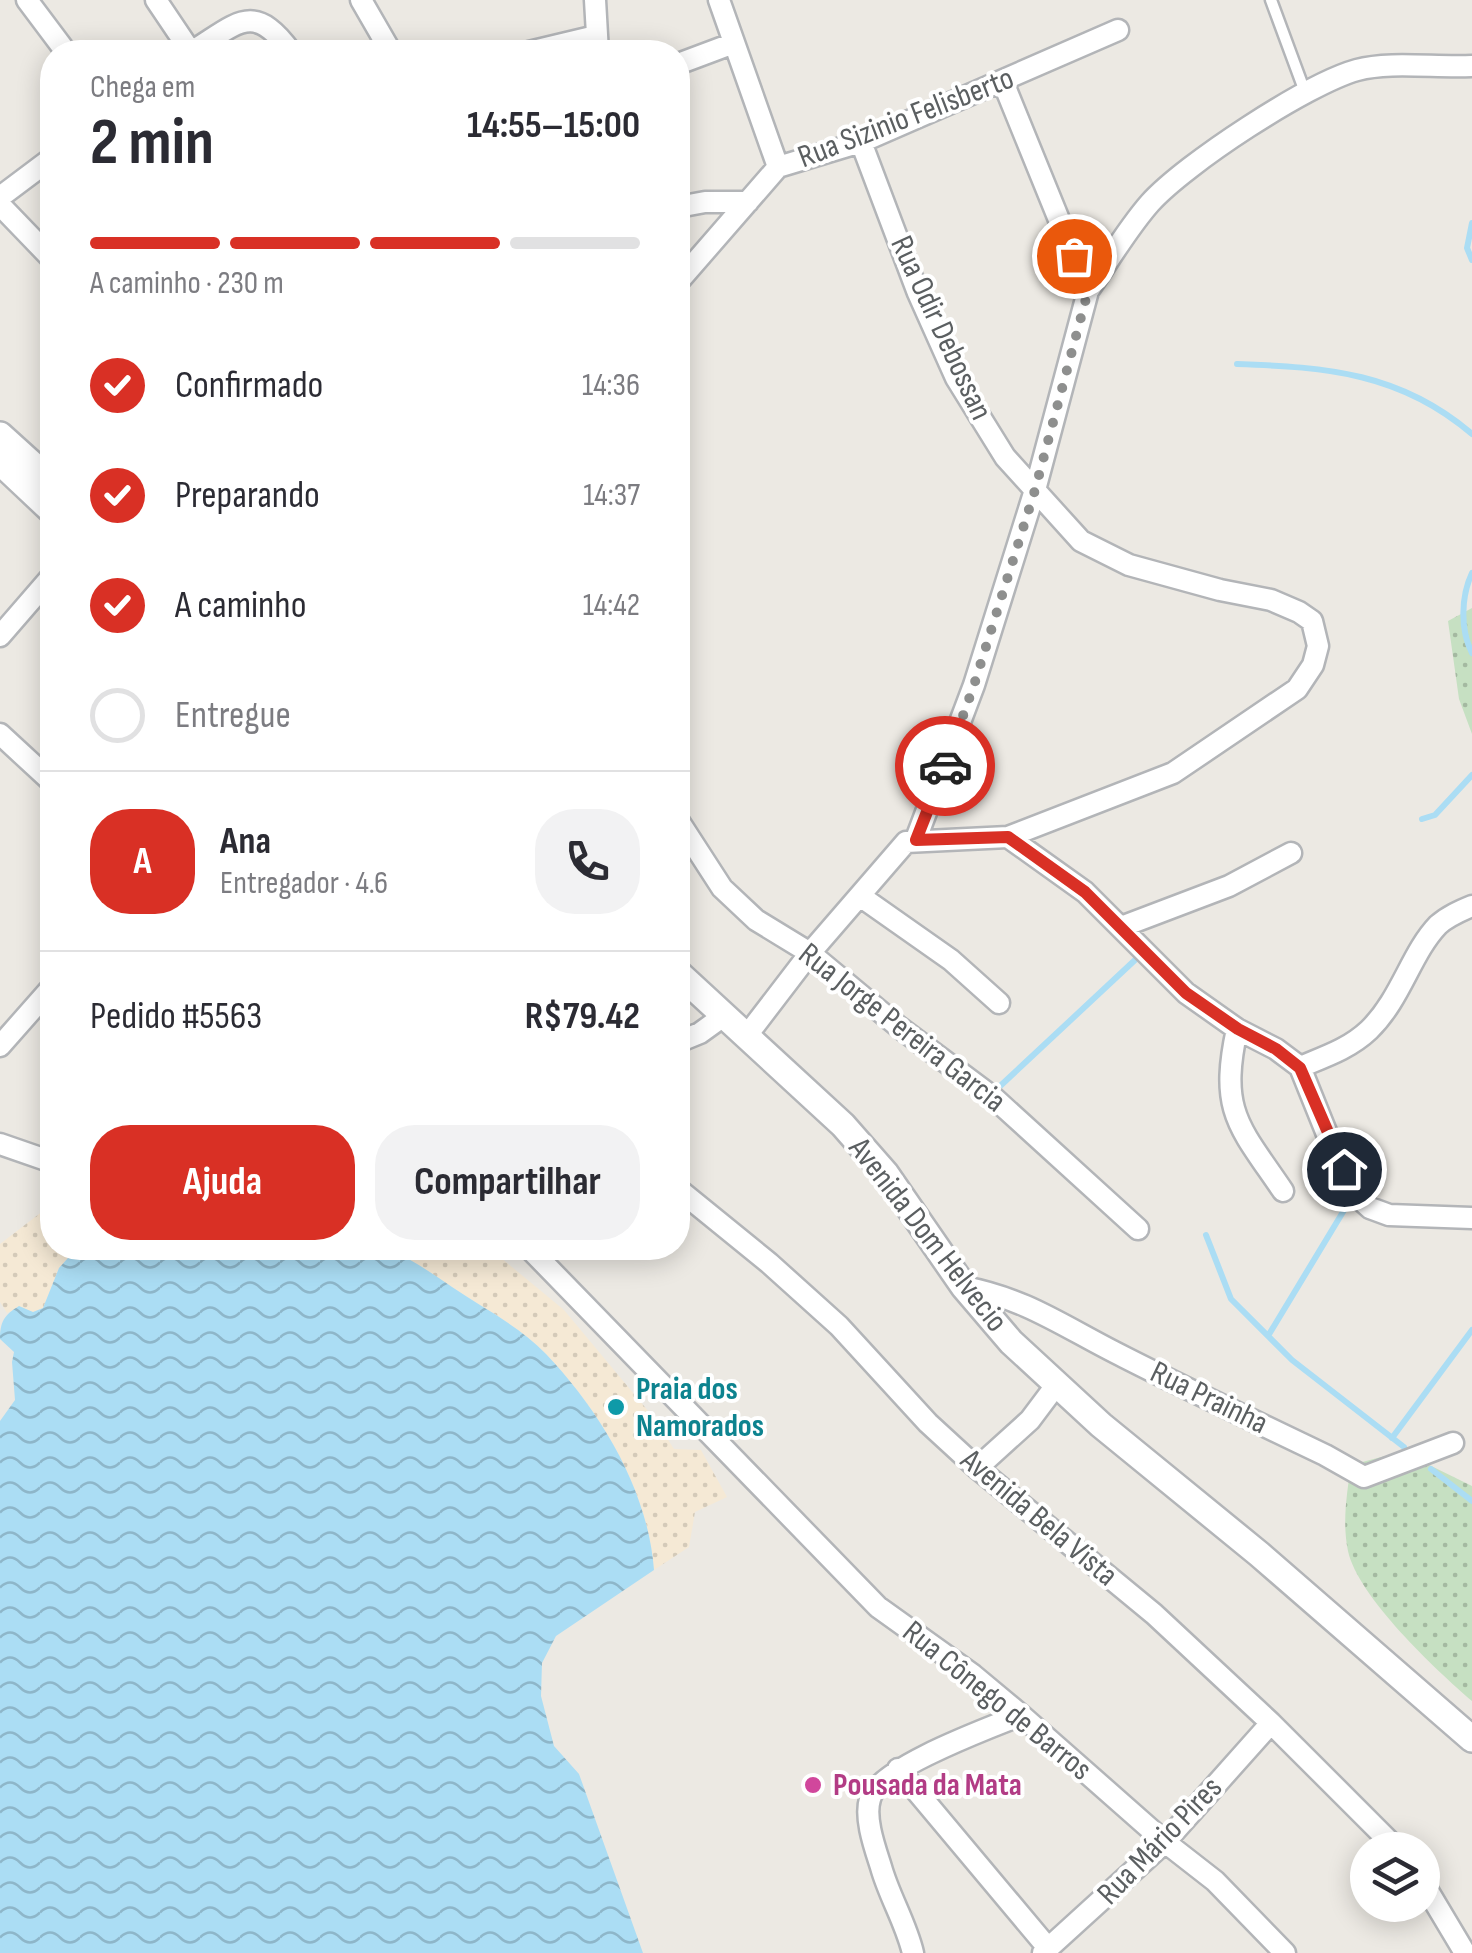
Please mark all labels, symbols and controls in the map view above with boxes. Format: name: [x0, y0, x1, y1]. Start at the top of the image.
street label: Rua Sizinio Felisberto: [793, 59, 1019, 177]
text: Chega em: [90, 68, 195, 107]
text: 14:55–15:00: [467, 103, 640, 148]
text: 2 min: [90, 105, 214, 183]
pin: [1032, 214, 1117, 299]
icon: bag: [1047, 229, 1102, 284]
street label: Rua Odir Debossan: [881, 230, 1001, 426]
text: A caminho · 230 m: [90, 264, 284, 303]
icon: check: [90, 358, 145, 413]
text: Confirmado: [175, 363, 323, 408]
text: 14:36: [582, 366, 640, 405]
icon: check: [90, 468, 145, 523]
text: Preparando: [175, 473, 320, 518]
text: 14:37: [583, 476, 640, 515]
icon: check: [90, 578, 145, 633]
text: A caminho: [175, 583, 306, 628]
text: 14:42: [583, 586, 640, 625]
text: Entregue: [175, 693, 291, 738]
courier: [895, 716, 995, 816]
icon: car: [918, 739, 973, 794]
button: phone: [535, 809, 640, 914]
text: Ana: [220, 819, 271, 864]
text: A: [133, 839, 152, 884]
text: Entregador · 4.6: [220, 864, 388, 903]
street label: Rua Jorge Pereira Garcia: [791, 935, 1013, 1121]
text: Pedido #5563: [90, 994, 262, 1039]
text: R$79.42: [525, 994, 640, 1039]
button: Ajuda: [90, 1125, 355, 1240]
button: Compartilhar: [375, 1125, 640, 1240]
pin: [1302, 1127, 1387, 1212]
street label: Avenida Dom Helvecio: [840, 1129, 1016, 1340]
icon: home: [1317, 1142, 1372, 1197]
street label: Rua Prainha: [1144, 1353, 1274, 1443]
place label: Praia dos Namorados: [636, 1370, 764, 1446]
marker: Praia dos Namorados: [605, 1396, 627, 1418]
street label: Avenida Bela Vista: [952, 1440, 1125, 1595]
street label: Rua Cônego de Barros: [894, 1613, 1100, 1789]
place label: Pousada da Mata: [833, 1766, 1022, 1805]
street label: Rua Mário Pires: [1089, 1769, 1231, 1913]
marker: Pousada da Mata: [802, 1774, 824, 1796]
map controls: [1350, 1832, 1440, 1922]
button: layers: [1350, 1832, 1440, 1922]

